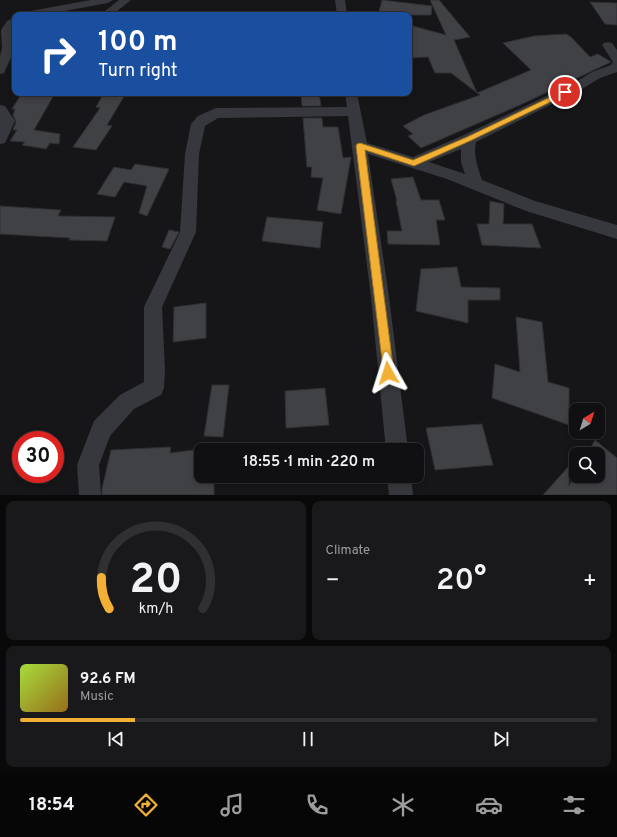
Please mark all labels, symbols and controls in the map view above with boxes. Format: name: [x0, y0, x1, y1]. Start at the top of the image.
text: 100 m: [98, 25, 178, 61]
icon: right: [32, 28, 84, 80]
text: Turn right: [98, 60, 178, 83]
pin: [548, 75, 582, 109]
icon: arrive: [554, 81, 576, 103]
position arrow: [367, 352, 409, 394]
north arrow: [569, 403, 605, 439]
map controls: [569, 403, 605, 483]
speed limit sign: 30: [12, 431, 64, 483]
button: search: [569, 447, 605, 483]
text: 18:55 · 1 min · 220 m: [243, 453, 375, 472]
text: Climate: [326, 543, 370, 559]
text: 20: [129, 554, 182, 607]
text: 20°: [436, 563, 486, 600]
text: −: [326, 568, 340, 595]
text: +: [583, 568, 597, 595]
text: km/h: [138, 599, 173, 617]
text: 92.6 FM: [80, 670, 136, 689]
text: Music: [80, 689, 114, 705]
icon: previous: [105, 728, 127, 750]
icon: pause: [297, 728, 319, 750]
icon: next: [490, 728, 512, 750]
icon: directions: [132, 791, 160, 819]
icon: music: [218, 791, 246, 819]
icon: phone: [303, 791, 331, 819]
icon: climate: [389, 791, 417, 819]
icon: car: [475, 791, 503, 819]
icon: filters: [560, 791, 588, 819]
text: 18:54: [29, 794, 75, 817]

